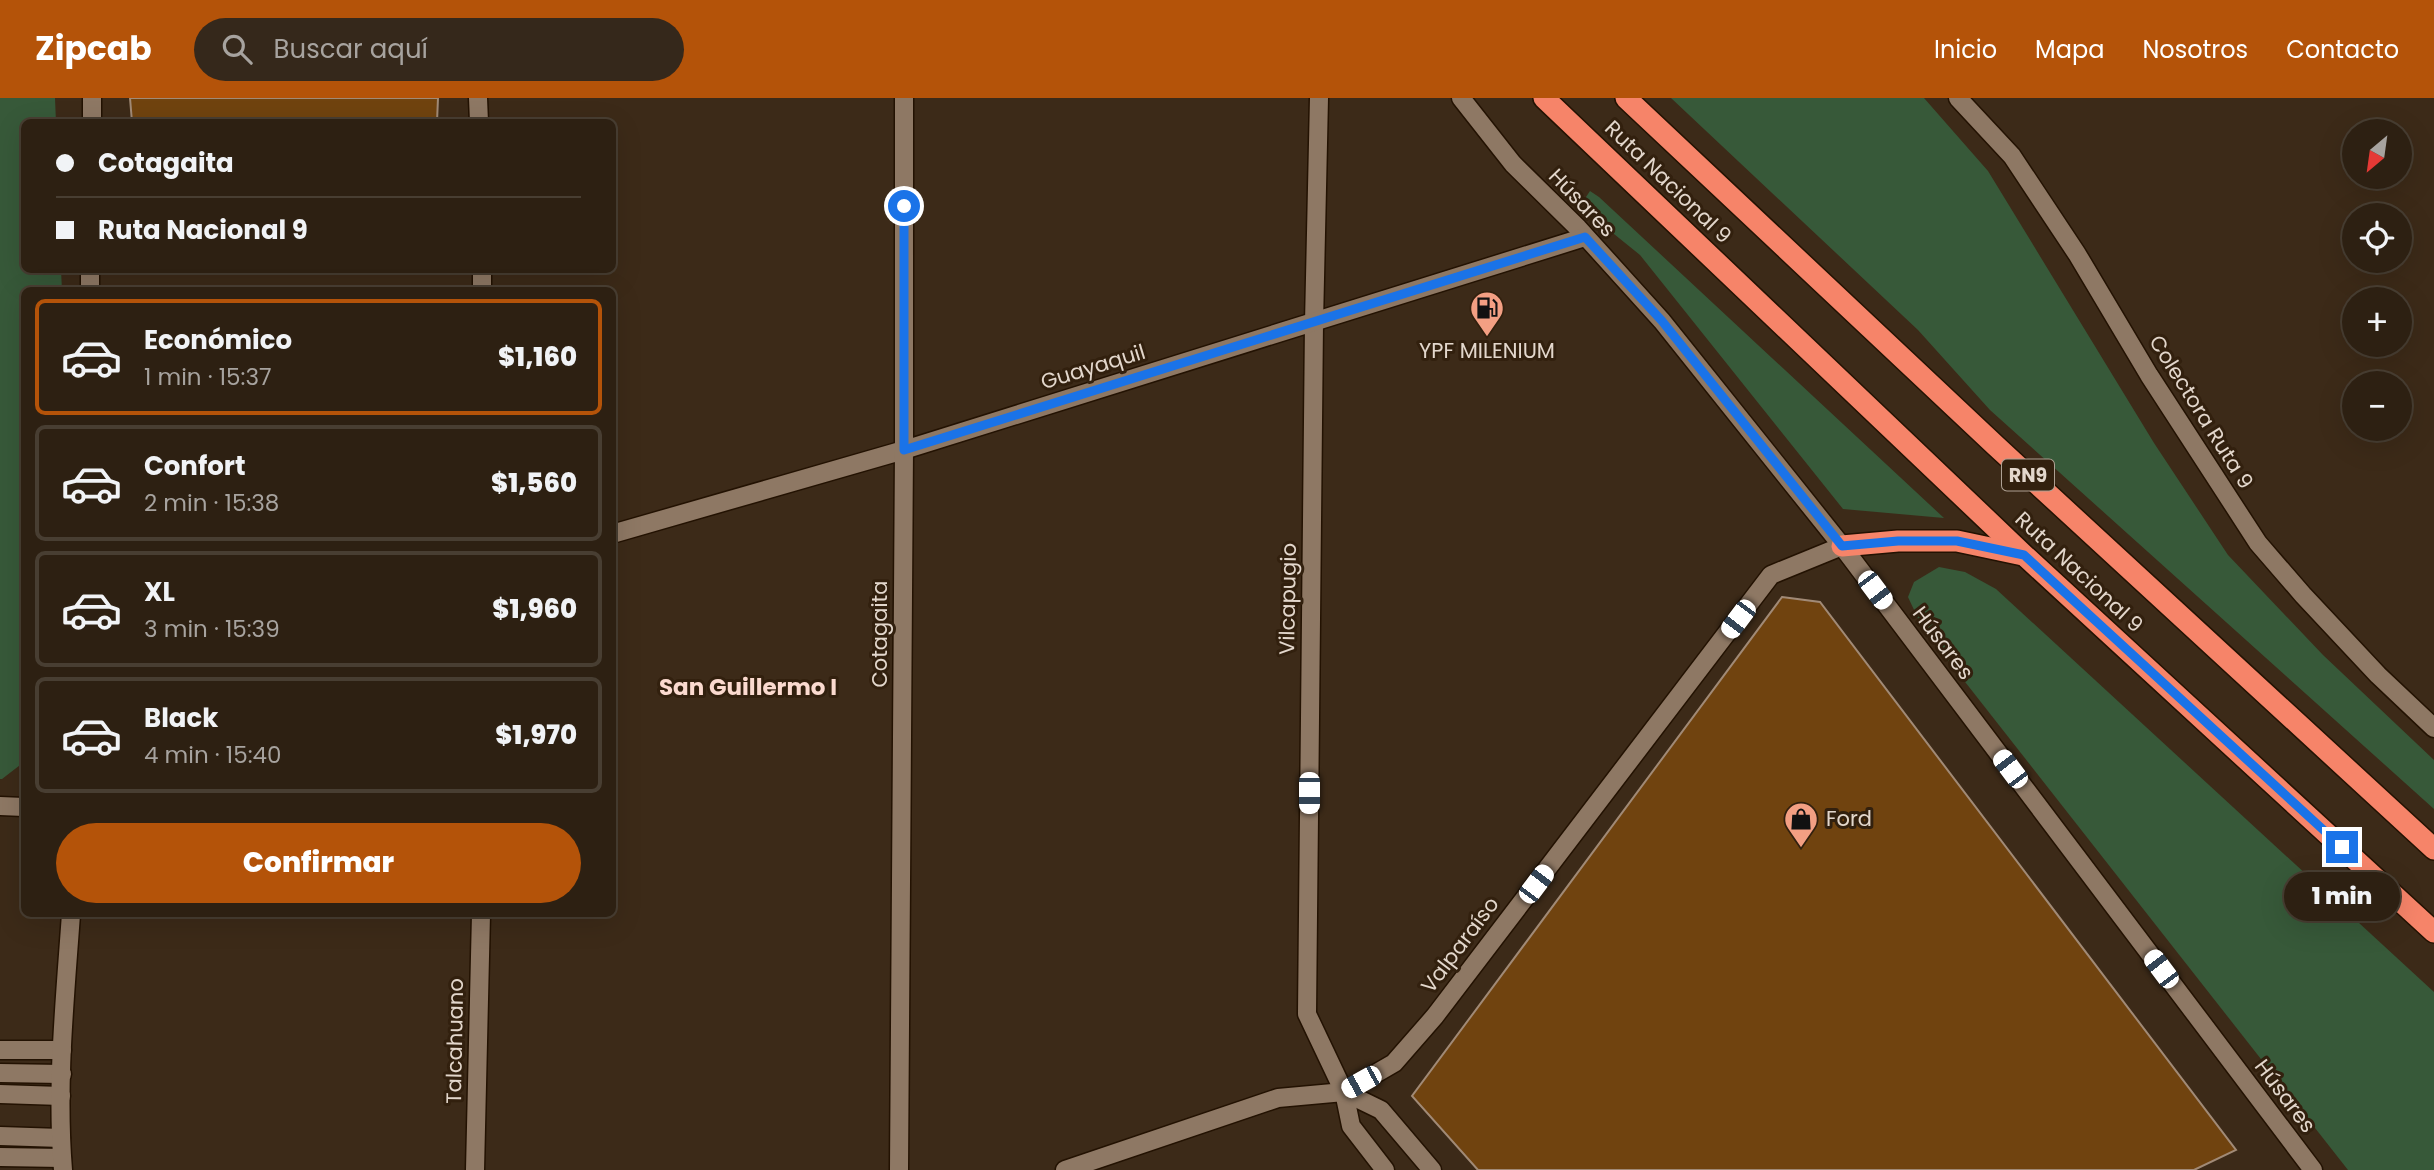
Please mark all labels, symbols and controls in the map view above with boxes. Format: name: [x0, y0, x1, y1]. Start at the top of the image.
search box: [194, 18, 684, 81]
text: Zipcab: [35, 25, 152, 72]
icon: search: [218, 30, 256, 68]
text: Buscar aquí: [274, 31, 428, 67]
text: Inicio: [1934, 33, 1997, 66]
text: Mapa: [2035, 33, 2104, 66]
text: Nosotros: [2142, 33, 2248, 66]
text: Contacto: [2286, 33, 2399, 66]
street label: Ruta Nacional 9: [1599, 114, 1738, 250]
north arrow: [2342, 119, 2412, 189]
map controls: [2342, 119, 2412, 441]
text: Cotagaita: [98, 145, 234, 181]
street label: Húsares: [1542, 162, 1622, 243]
route start: [888, 190, 920, 222]
button: locate: [2342, 203, 2412, 273]
text: Ruta Nacional 9: [98, 212, 308, 248]
button: +: [2342, 287, 2412, 357]
fuel station icon: YPF MILENIUM: [1468, 289, 1506, 338]
text: Económico: [144, 322, 292, 358]
icon: car: [60, 326, 123, 389]
street label: Colectora Ruta 9: [2142, 329, 2260, 494]
place label: YPF MILENIUM: [1419, 336, 1555, 365]
street label: Guayaquil: [1037, 337, 1149, 396]
text: $1,160: [498, 339, 577, 375]
text: 1 min · 15:37: [144, 361, 272, 393]
button: −: [2342, 371, 2412, 441]
text: Confort: [144, 448, 246, 484]
icon: car: [60, 452, 123, 515]
road number: RN9: [2002, 460, 2054, 490]
text: $1,560: [491, 465, 577, 501]
text: 2 min · 15:38: [144, 487, 279, 519]
street label: Ruta Nacional 9: [2009, 505, 2150, 639]
street label: Vilcapugio: [1272, 543, 1303, 655]
car: [1854, 567, 1897, 613]
text: XL: [144, 574, 175, 610]
icon: car: [60, 578, 123, 641]
street label: Cotagaita: [865, 581, 894, 687]
text: $1,960: [492, 591, 577, 627]
car: [1717, 596, 1760, 642]
street label: Húsares: [1906, 600, 1981, 685]
text: 3 min · 15:39: [144, 613, 280, 645]
district label: San Guillermo I: [659, 671, 837, 703]
text: Black: [144, 700, 218, 736]
icon: car: [60, 704, 123, 767]
text: $1,970: [495, 717, 577, 753]
text: 4 min · 15:40: [144, 739, 281, 771]
car: [1989, 746, 2032, 792]
car: [1299, 772, 1320, 814]
shop icon: Ford: [1782, 800, 1820, 849]
place label: Ford: [1826, 804, 1872, 833]
button: Confirmar: [56, 823, 581, 903]
route end: [2326, 831, 2358, 863]
car: [1515, 861, 1558, 907]
callout: 1 min: [2284, 872, 2400, 920]
text: 1 min: [2312, 880, 2372, 912]
street label: Valparaíso: [1414, 891, 1505, 999]
car: [2140, 946, 2183, 992]
street label: Talcahuano: [439, 978, 470, 1104]
street label: Húsares: [2248, 1053, 2323, 1138]
car: [1338, 1063, 1385, 1101]

